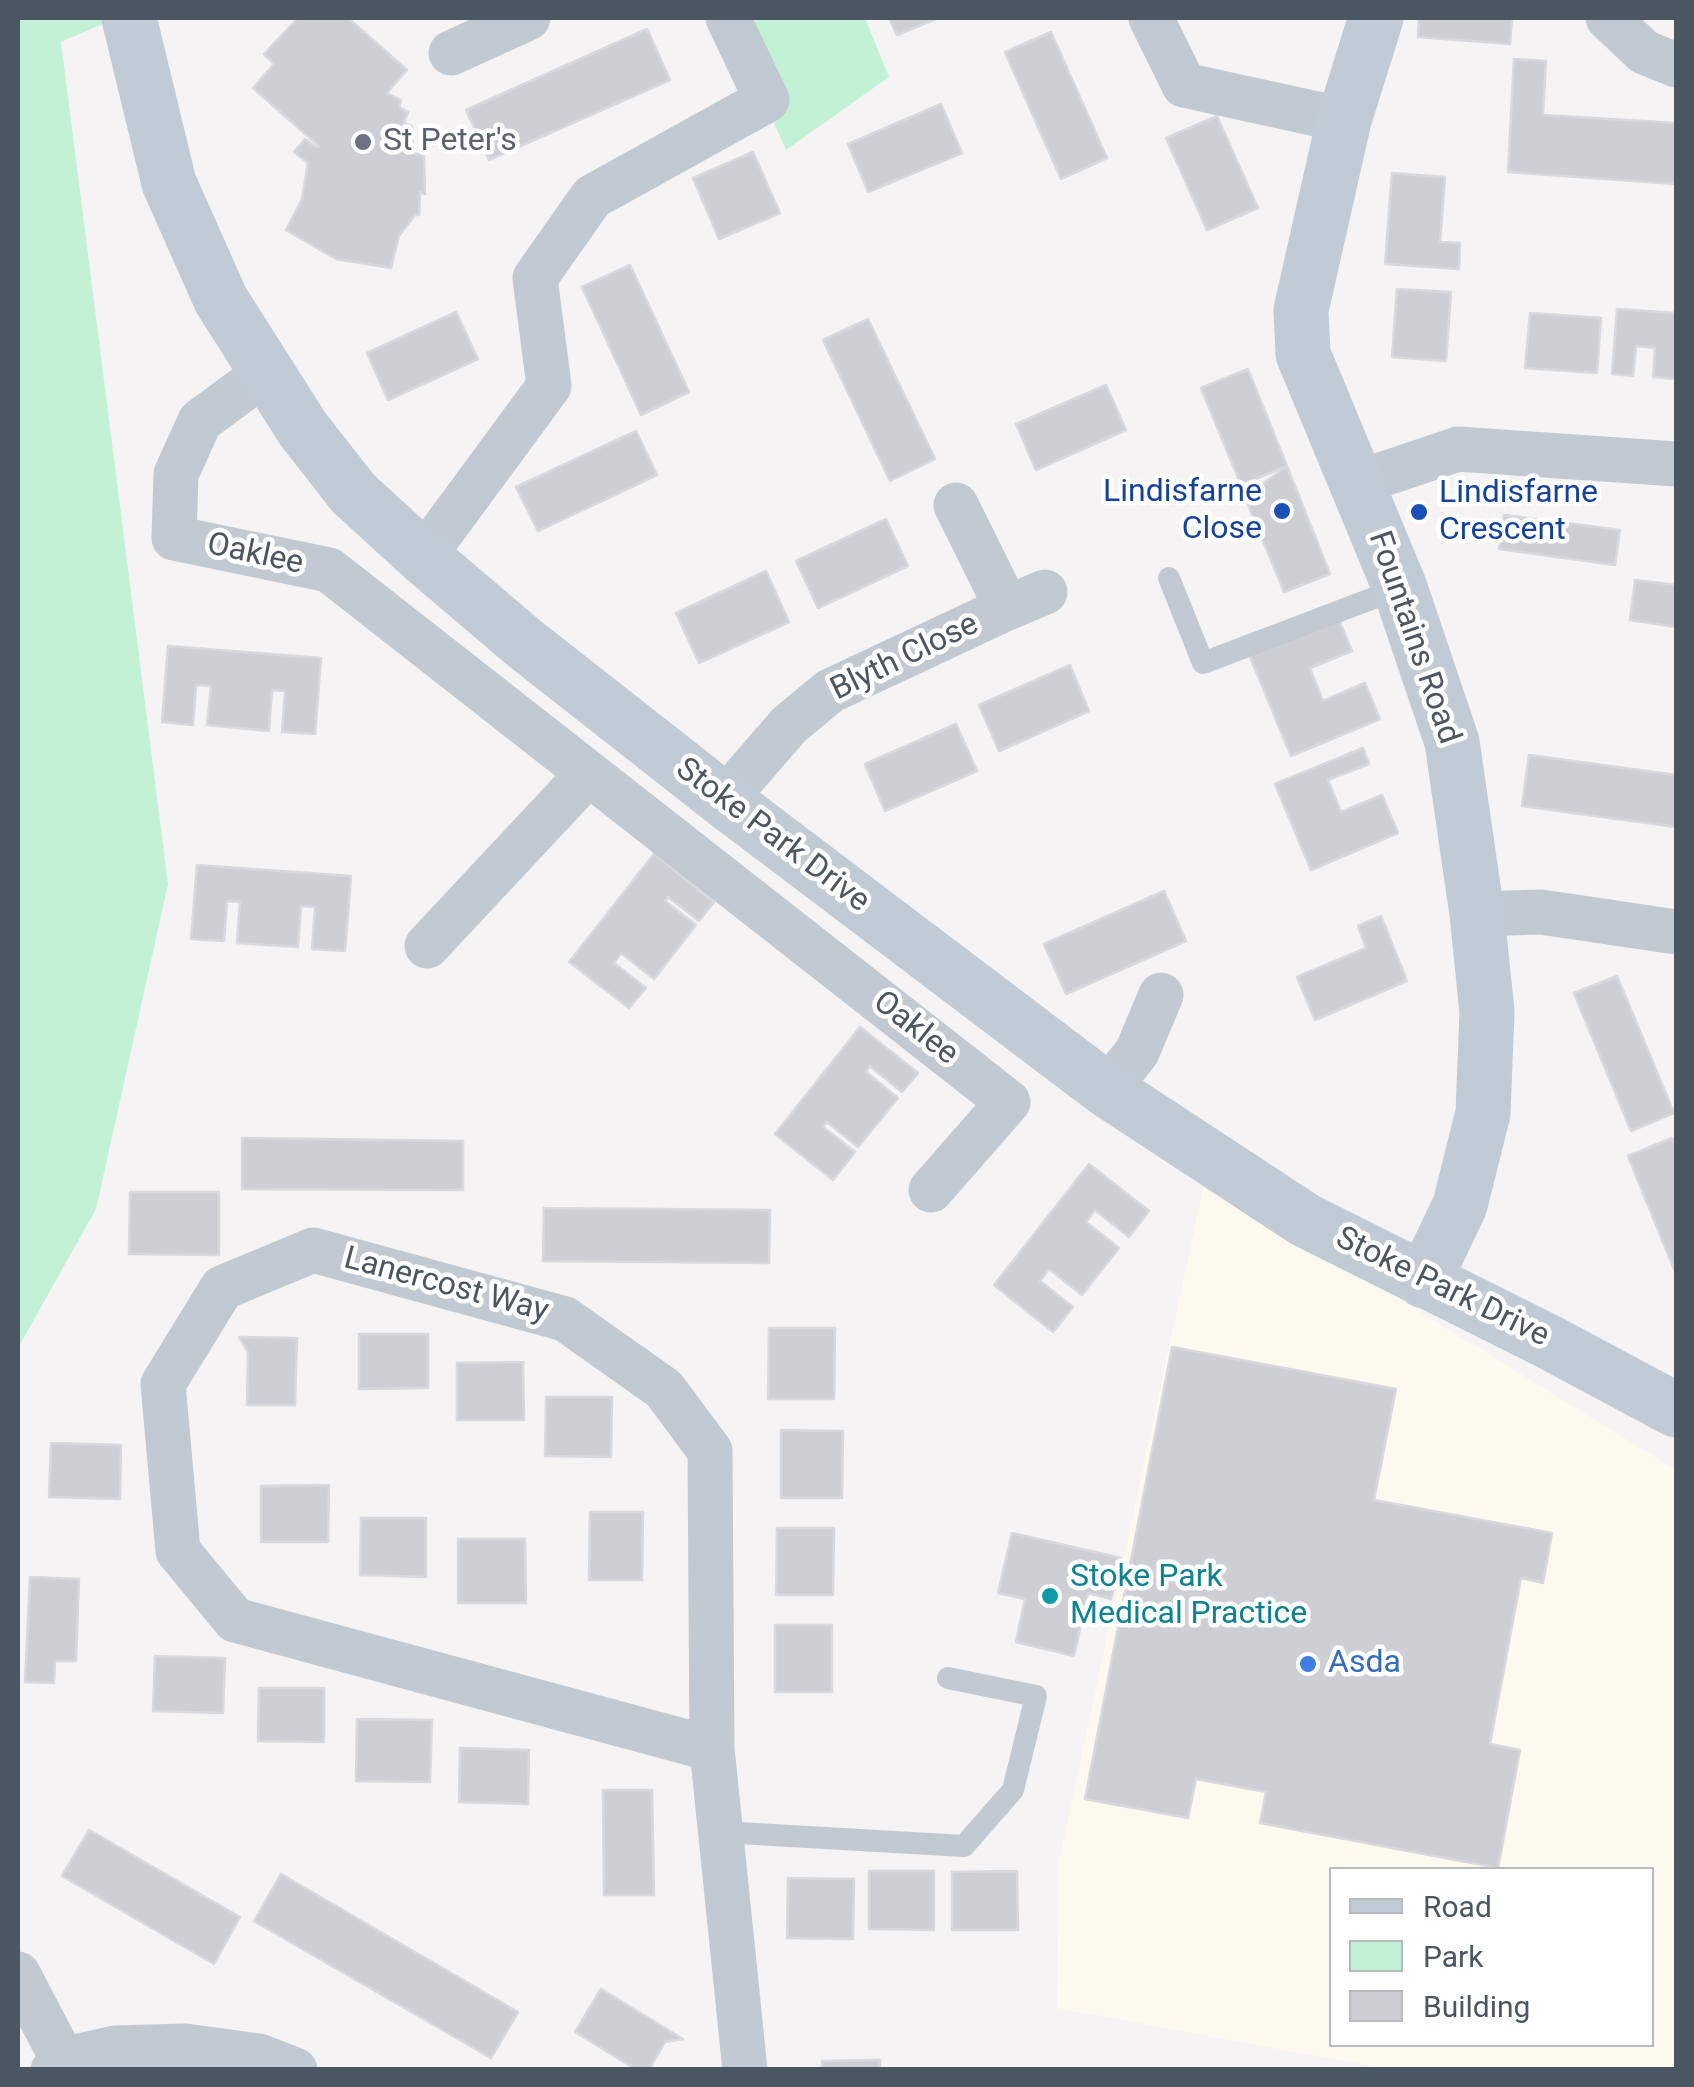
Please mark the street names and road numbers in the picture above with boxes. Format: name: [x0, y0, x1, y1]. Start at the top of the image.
street label: Oaklee: [203, 526, 307, 584]
street label: Fountains Road: [1359, 527, 1467, 749]
street label: Blyth Close: [825, 606, 985, 710]
street label: Stoke Park Drive: [668, 751, 876, 921]
street label: Oaklee: [865, 984, 965, 1074]
street label: Stoke Park Drive: [1329, 1220, 1555, 1356]
street label: Lanercost Way: [340, 1240, 552, 1332]

